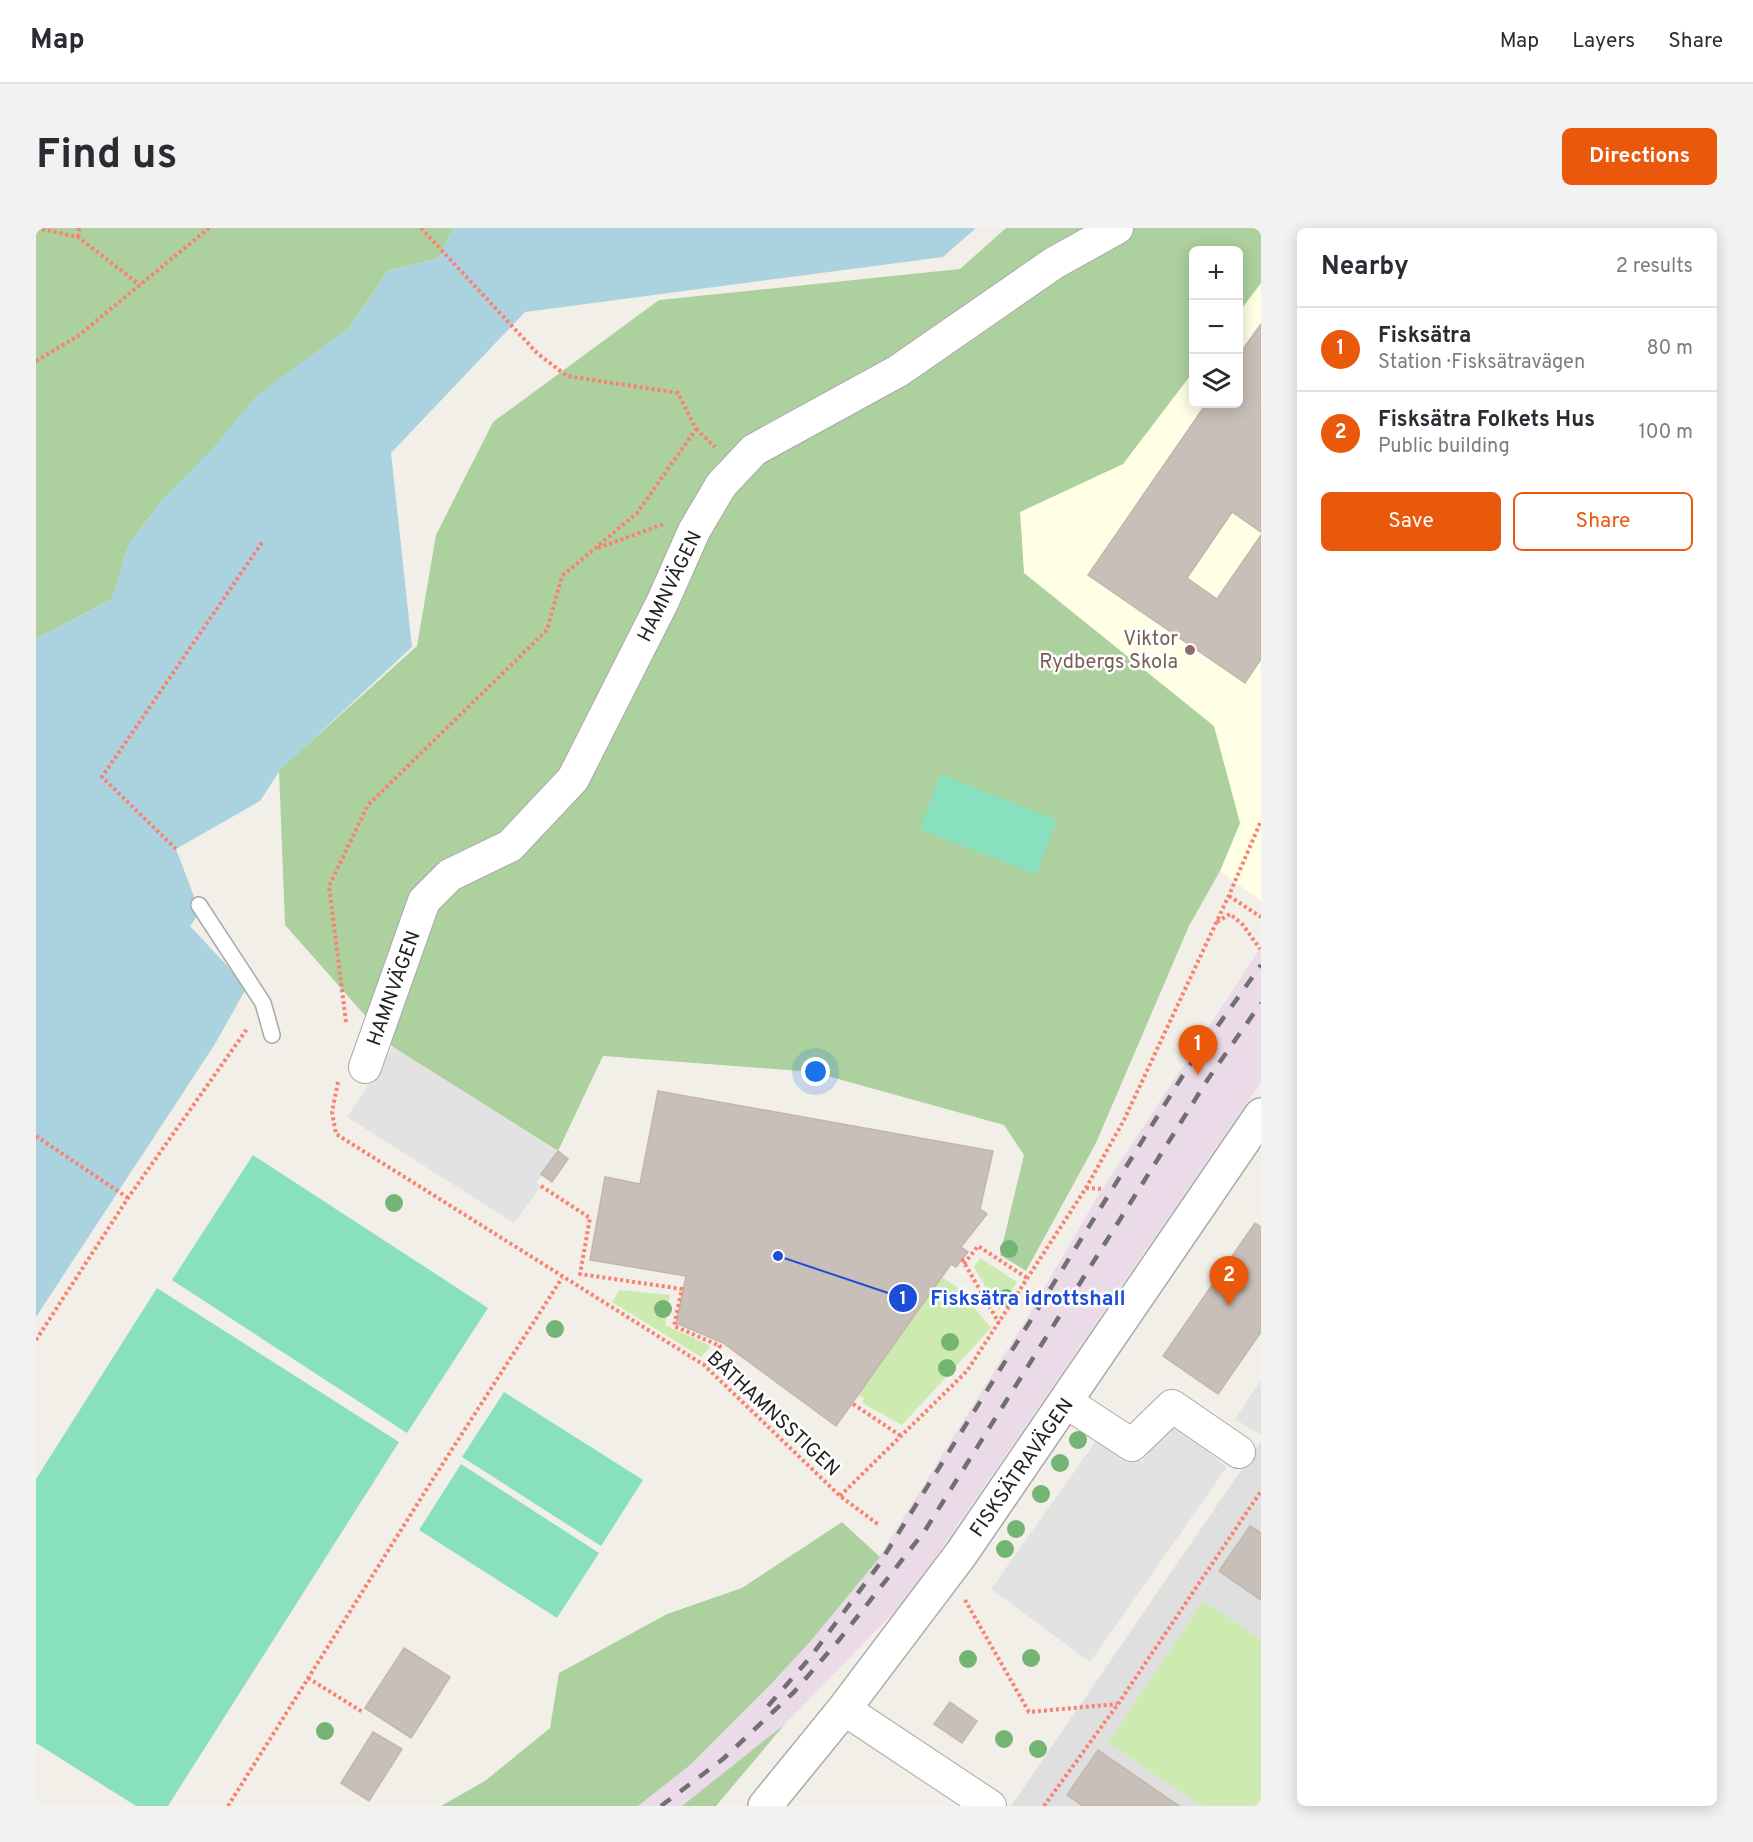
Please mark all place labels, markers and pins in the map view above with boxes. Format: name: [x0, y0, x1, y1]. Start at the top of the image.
place label: Viktor Rydbergs Skola: [1039, 627, 1178, 676]
marker: Viktor Rydbergs Skola: [1183, 643, 1197, 657]
pin: 1: [1178, 1026, 1218, 1075]
pin: 2: [1210, 1256, 1248, 1306]
callout: Fisksätra idrottshall: [888, 1278, 1138, 1317]

